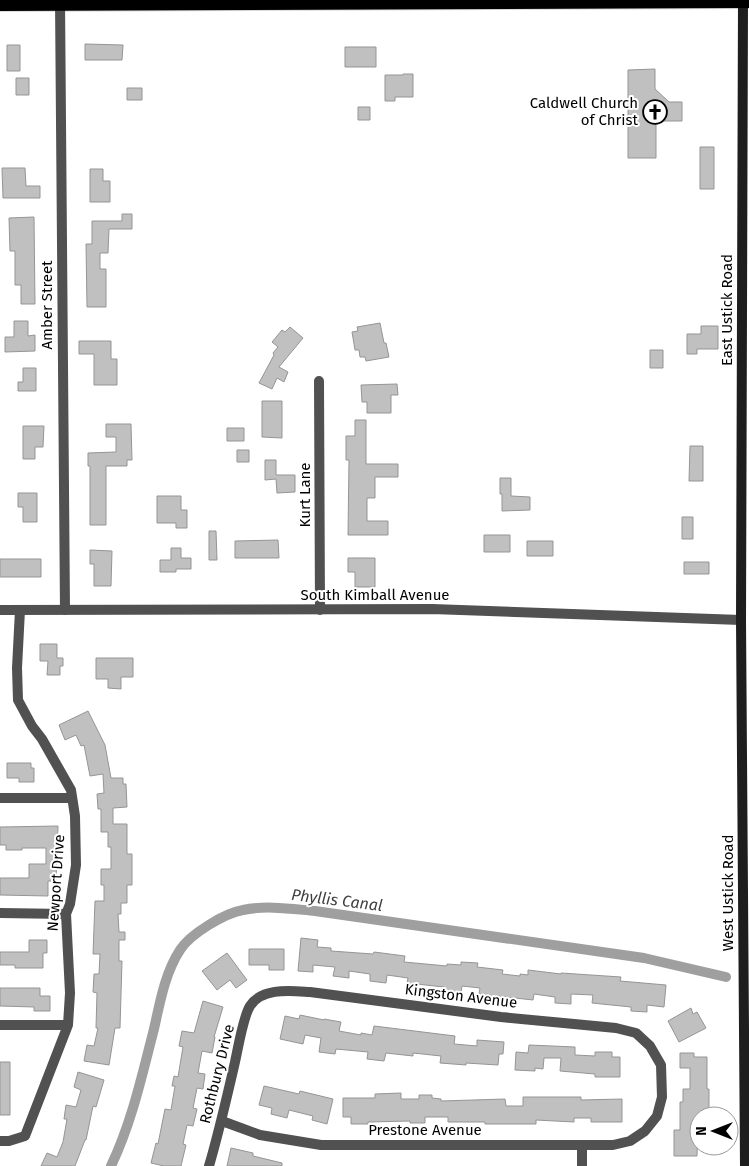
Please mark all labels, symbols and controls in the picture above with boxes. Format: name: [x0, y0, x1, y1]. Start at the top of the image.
place label: Caldwell Church of Christ: [530, 94, 639, 129]
church icon: Caldwell Church of Christ: [642, 99, 668, 125]
street label: East Ustick Road: [718, 254, 736, 366]
street label: Amber Street: [38, 260, 56, 350]
street label: Kurt Lane: [296, 462, 314, 528]
street label: South Kimball Avenue: [300, 586, 450, 604]
street label: Newport Drive: [44, 834, 68, 932]
street label: West Ustick Road: [719, 835, 737, 951]
water label: Phyllis Canal: [290, 885, 384, 915]
street label: Kingston Avenue: [404, 980, 518, 1012]
street label: Rothbury Drive: [196, 1022, 238, 1126]
north arrow: [689, 1106, 739, 1156]
street label: Prestone Avenue: [368, 1121, 482, 1139]
text: N: [693, 1126, 710, 1136]

